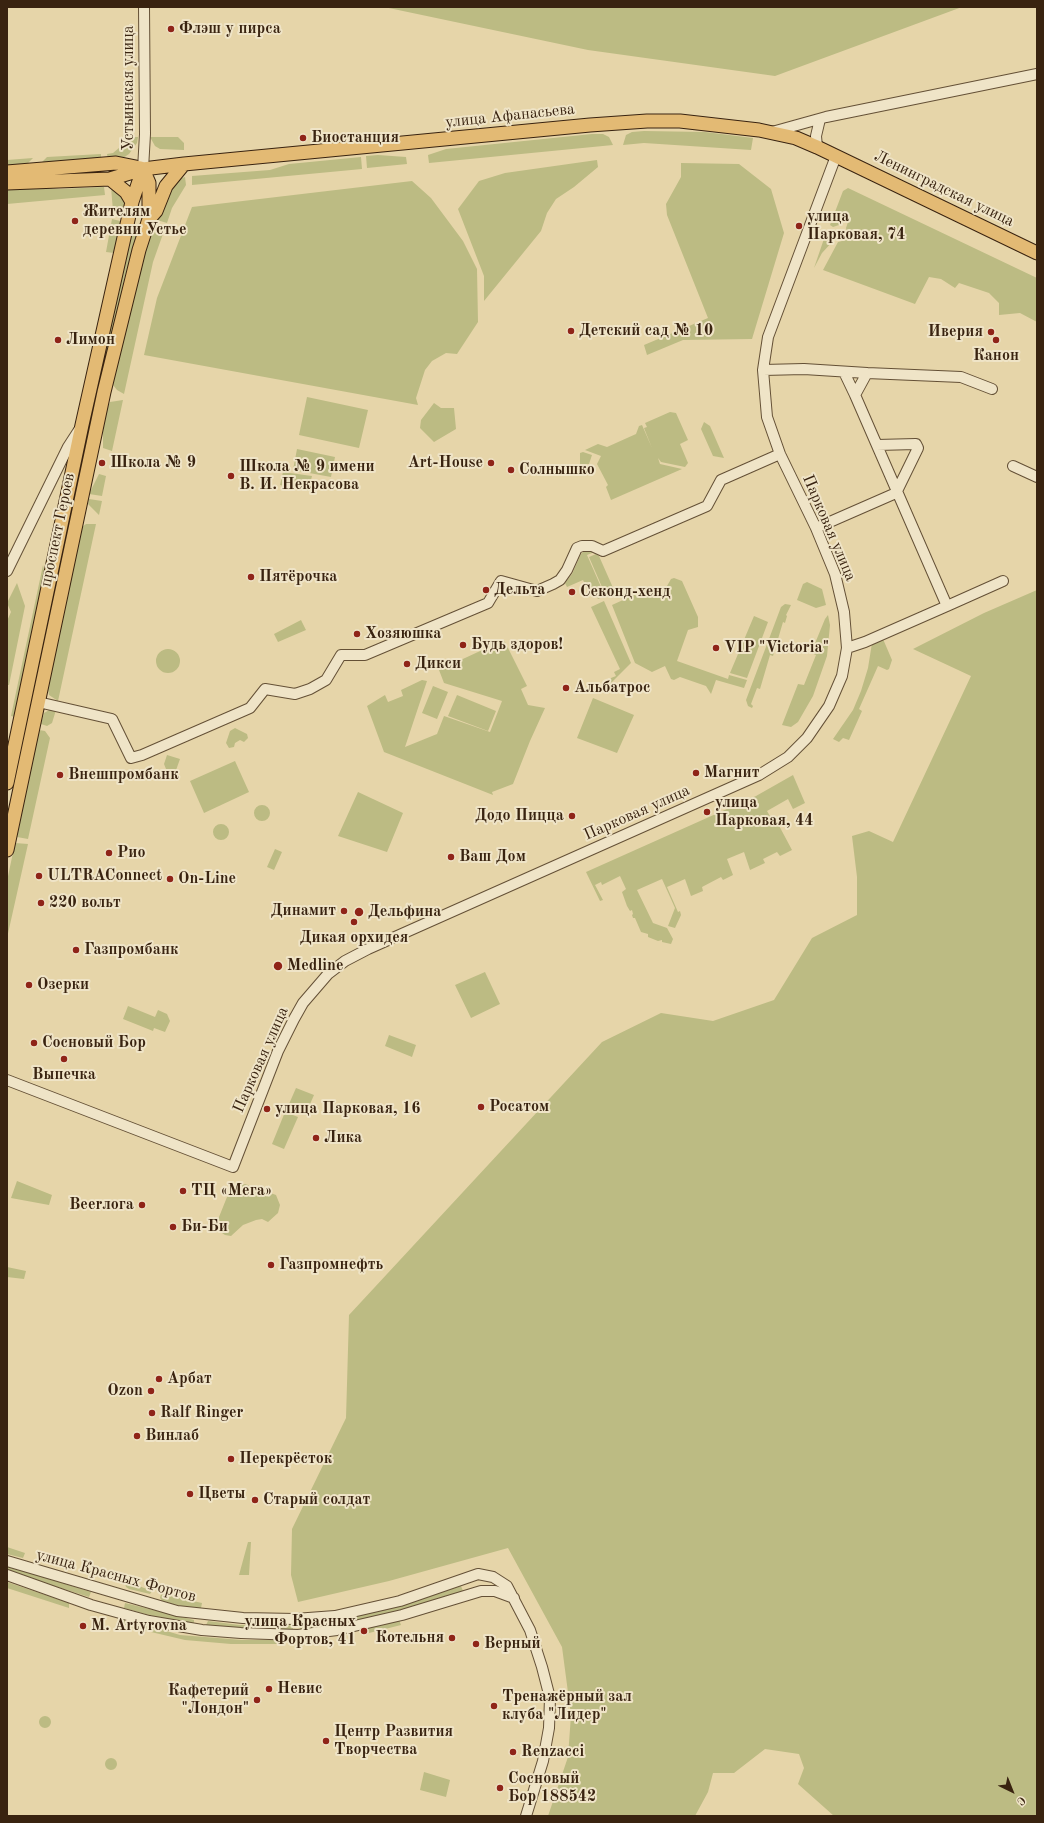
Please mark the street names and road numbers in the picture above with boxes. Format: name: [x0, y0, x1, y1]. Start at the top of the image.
street label: Устьинская улица: [119, 25, 139, 151]
street label: улица Афанасьева: [444, 100, 576, 132]
street label: Ленинградская улица: [871, 147, 1017, 231]
street label: проспект Героев: [37, 471, 79, 589]
street label: Парковая улица: [798, 472, 860, 584]
street label: Парковая улица: [581, 781, 693, 845]
street label: Парковая улица: [229, 1004, 293, 1116]
street label: улица Красных Фортов: [34, 1545, 198, 1607]

